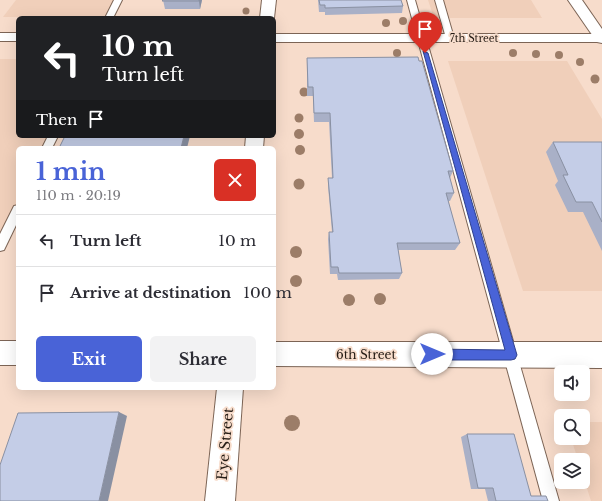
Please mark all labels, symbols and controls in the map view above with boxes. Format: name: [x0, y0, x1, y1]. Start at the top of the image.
pin: [408, 12, 442, 53]
icon: arrive: [414, 18, 436, 40]
text: 10 m: [102, 29, 174, 64]
icon: left: [36, 32, 88, 84]
street label: 7th Street: [450, 32, 499, 45]
text: Turn left: [102, 64, 184, 86]
icon: arrive: [85, 108, 107, 130]
text: Then: [36, 110, 77, 129]
text: 1 min: [36, 157, 106, 186]
button: close: [214, 159, 256, 201]
text: 110 m · 20:19: [36, 187, 121, 204]
icon: left: [36, 230, 58, 252]
text: Turn left: [70, 231, 141, 250]
text: 10 m: [218, 231, 256, 250]
icon: arrive: [36, 282, 58, 304]
text: Arrive at destination: [70, 283, 231, 302]
text: 100 m: [243, 283, 292, 302]
position arrow: [411, 333, 453, 375]
button: Exit: [36, 336, 142, 382]
button: Share: [150, 336, 256, 382]
street label: 6th Street: [336, 347, 396, 362]
map controls: [554, 365, 590, 489]
button: sound: [554, 365, 590, 401]
street label: Eye Street: [213, 406, 237, 481]
button: search: [554, 409, 590, 445]
button: layers: [554, 453, 590, 489]

